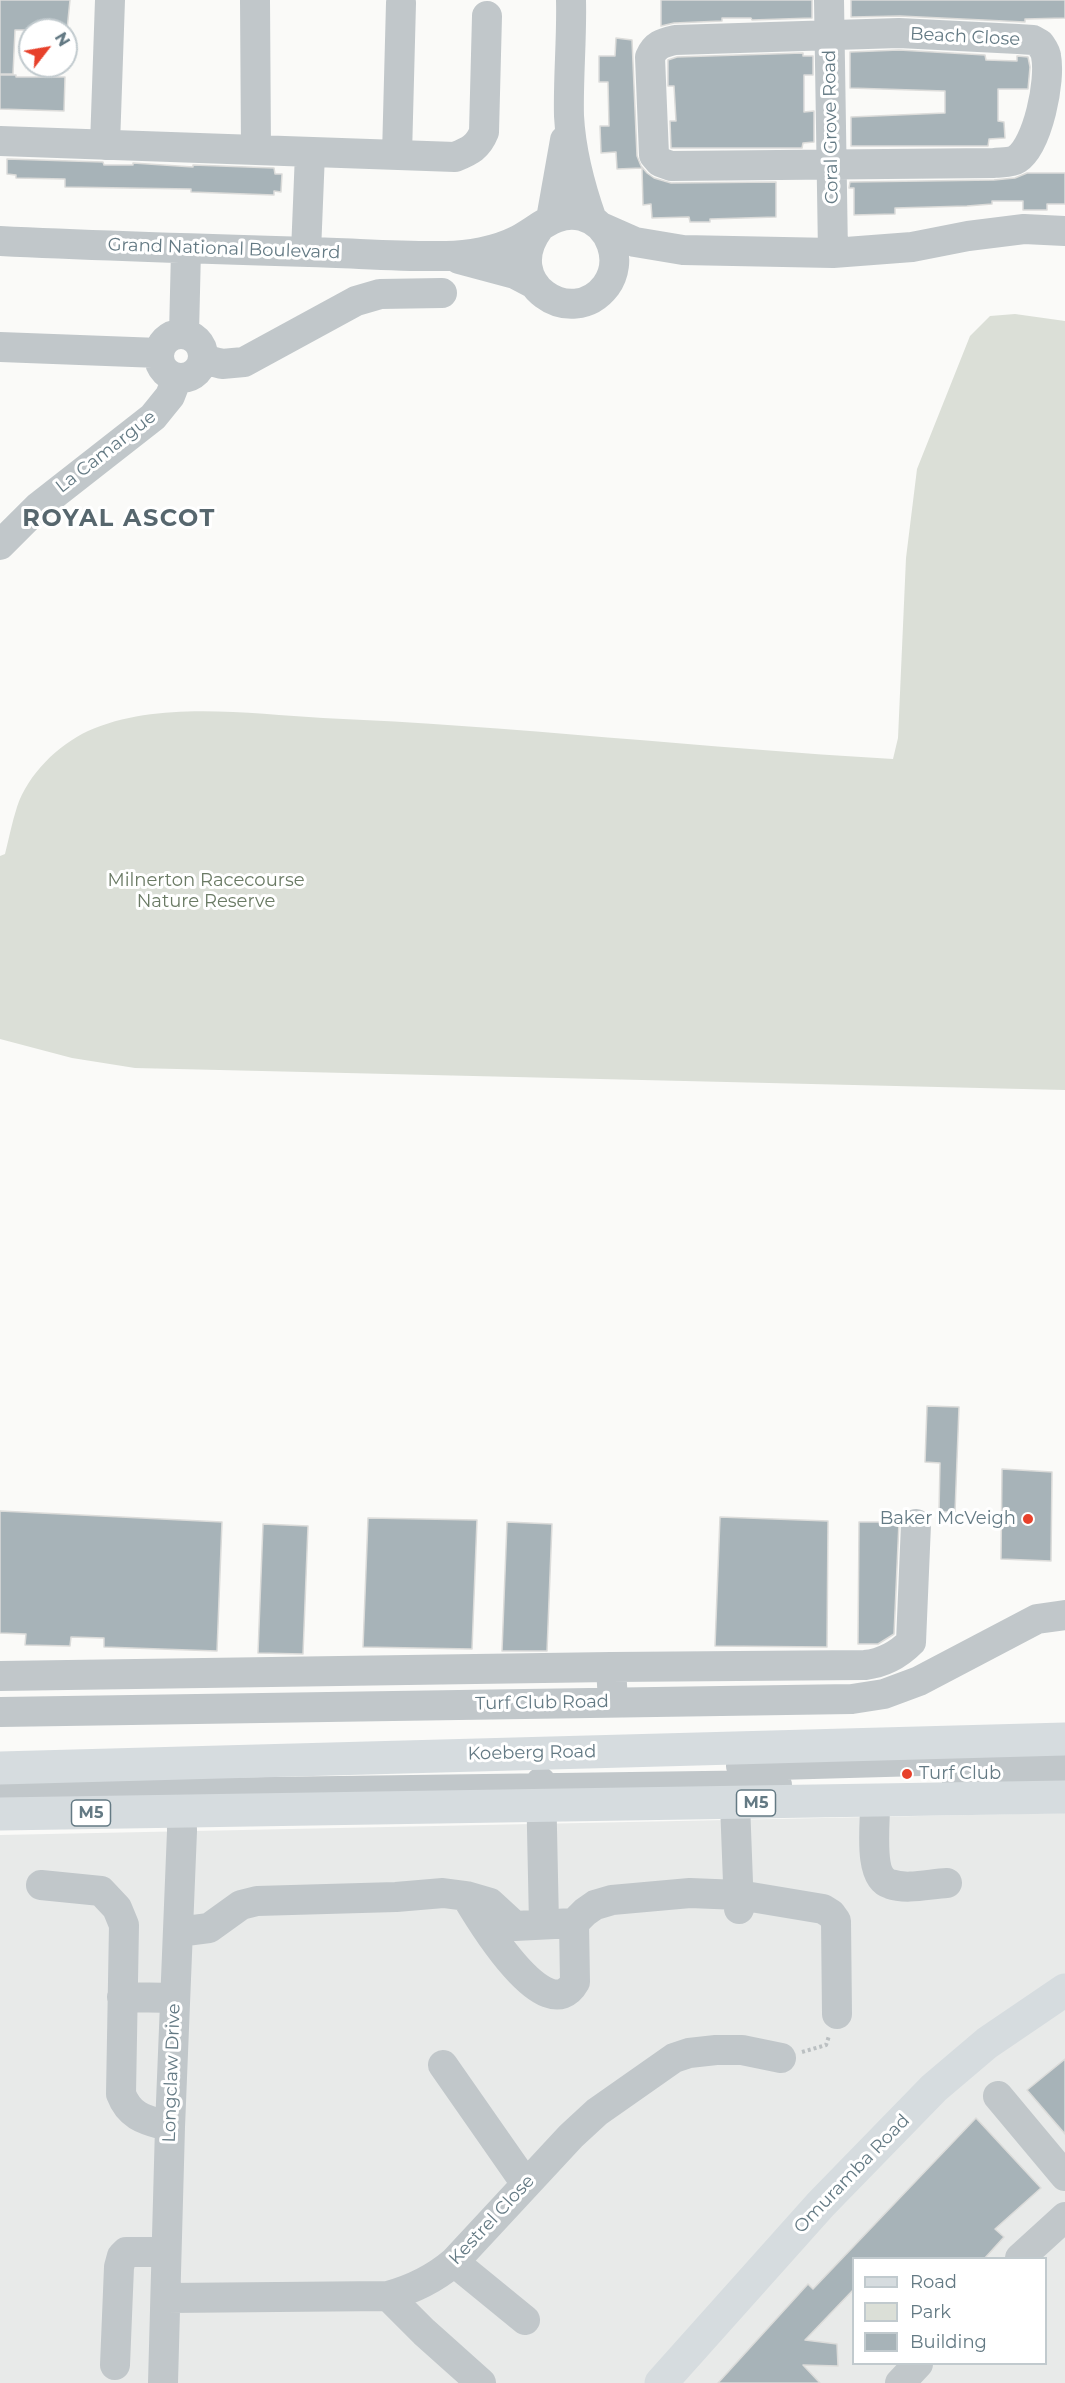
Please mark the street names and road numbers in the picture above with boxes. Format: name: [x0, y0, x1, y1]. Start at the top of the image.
street label: Beach Close: [909, 23, 1021, 51]
street label: Coral Grove Road: [819, 50, 843, 204]
street label: Grand National Boulevard: [107, 234, 341, 264]
street label: La Camargue: [52, 406, 160, 498]
street label: Turf Club Road: [475, 1691, 609, 1715]
street label: Koeberg Road: [467, 1741, 597, 1765]
road number: M5: [736, 1790, 776, 1816]
road number: M5: [72, 1800, 110, 1826]
street label: Longclaw Drive: [159, 2003, 185, 2143]
street label: Omuramba Road: [790, 2110, 914, 2238]
street label: Kestrel Close: [445, 2170, 539, 2270]

